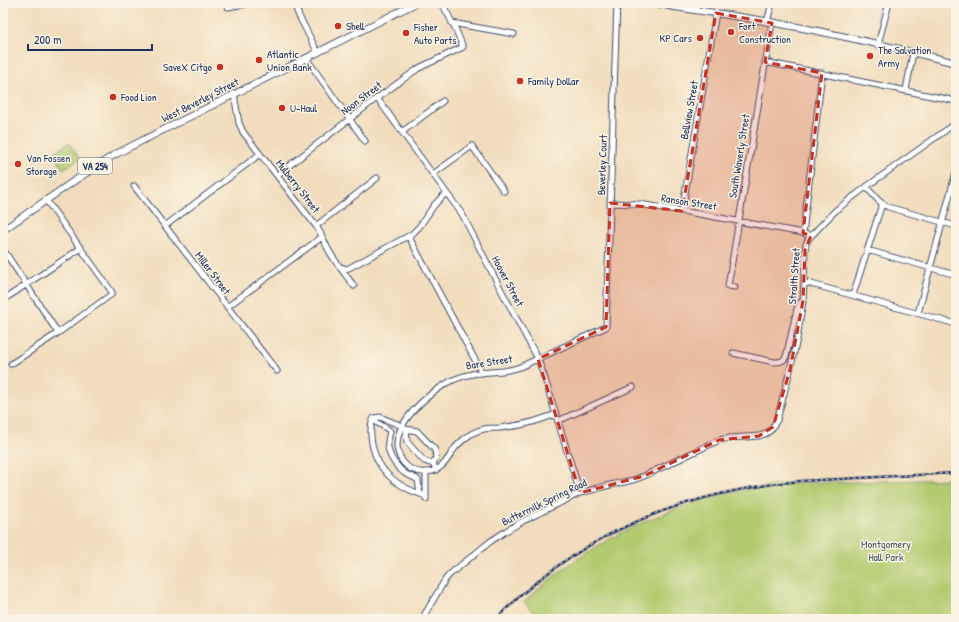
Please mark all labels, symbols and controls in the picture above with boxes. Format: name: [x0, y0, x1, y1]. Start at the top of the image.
place label: Shell: [346, 19, 365, 33]
place label: Fort Construction: [738, 19, 791, 46]
place label: Fisher Auto Parts: [413, 20, 456, 47]
marker: Shell: [333, 21, 343, 31]
scale bar: [28, 26, 152, 52]
marker: Fort Construction: [726, 27, 736, 37]
marker: Fisher Auto Parts: [401, 28, 411, 38]
text: 200 m: [34, 31, 61, 48]
place label: KP Cars: [660, 31, 692, 45]
marker: KP Cars: [695, 33, 705, 43]
place label: The Salvation Army: [878, 43, 931, 70]
place label: Atlantic Union Bank: [267, 47, 312, 74]
marker: The Salvation Army: [865, 51, 875, 61]
marker: Atlantic Union Bank: [254, 55, 264, 65]
place label: SaveX Citgo: [163, 60, 213, 74]
marker: SaveX Citgo: [215, 62, 225, 72]
street label: West Beverley Street: [159, 74, 241, 125]
place label: Family Dollar: [527, 74, 580, 88]
marker: Family Dollar: [515, 76, 525, 86]
street label: Noon Street: [338, 78, 384, 118]
street label: Bellview Street: [677, 79, 701, 140]
place label: Food Lion: [120, 90, 157, 104]
marker: Food Lion: [108, 92, 118, 102]
place label: U-Haul: [290, 101, 317, 115]
marker: U-Haul: [277, 103, 287, 113]
street label: South Waverly Street: [725, 113, 753, 199]
street label: Beverley Court: [594, 134, 610, 195]
place label: Van Fossen Storage: [26, 151, 70, 178]
street label: Mulberry Street: [273, 156, 323, 216]
road number: VA 254: [78, 158, 112, 174]
marker: Van Fossen Storage: [13, 159, 23, 169]
street label: Ranson Street: [660, 191, 718, 213]
street label: Straith Street: [785, 247, 803, 305]
street label: Miller Street: [192, 249, 234, 298]
street label: Hoover Street: [489, 253, 527, 309]
street label: Bare Street: [465, 351, 513, 373]
street label: Buttermilk Spring Road: [499, 475, 589, 529]
park label: Montgomery Hall Park: [861, 537, 911, 564]

